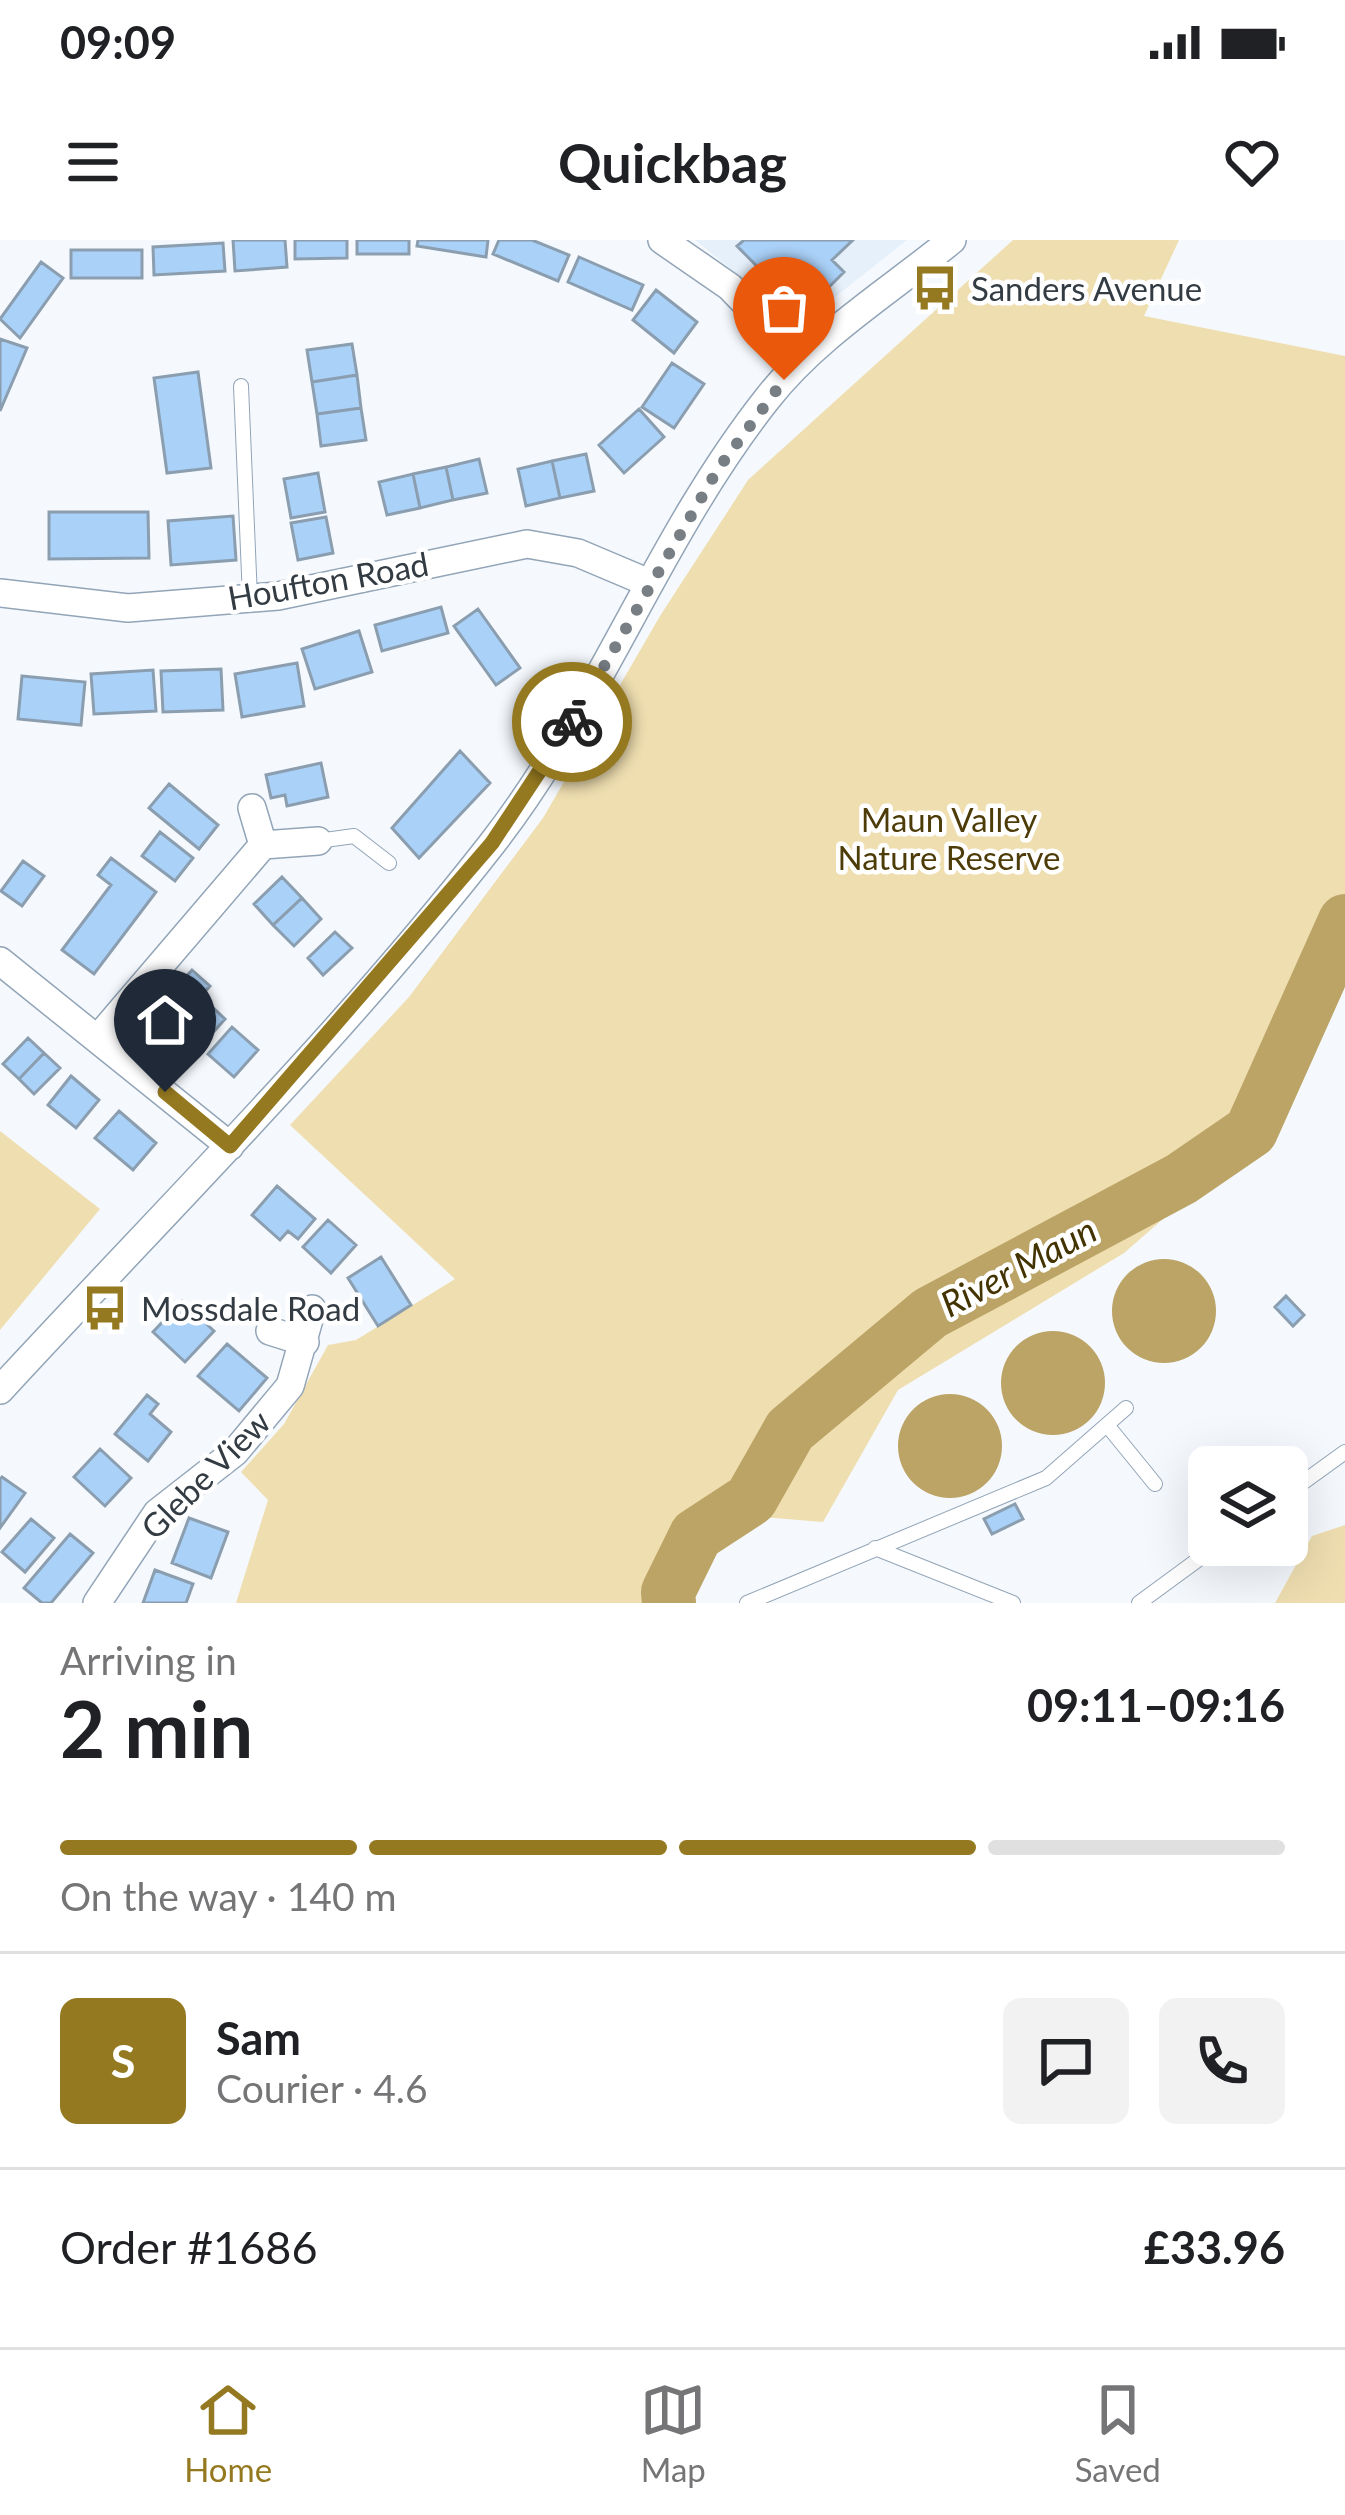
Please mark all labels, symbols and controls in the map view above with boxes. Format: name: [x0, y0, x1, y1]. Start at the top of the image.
text: 09:09: [60, 15, 176, 69]
icon: menu: [60, 129, 126, 195]
icon: heart: [1219, 129, 1285, 195]
text: Quickbag: [558, 130, 787, 195]
pin: [733, 257, 835, 380]
bus stop icon: Sanders Avenue: [910, 263, 960, 313]
place label: Sanders Avenue: [971, 268, 1202, 308]
icon: bag: [751, 275, 817, 341]
street label: Houfton Road: [225, 543, 431, 617]
courier: [512, 662, 632, 782]
icon: bike: [539, 689, 605, 755]
park label: Maun Valley Nature Reserve: [837, 799, 1061, 877]
pin: [114, 969, 216, 1092]
icon: home: [132, 987, 198, 1053]
water label: River Maun: [933, 1207, 1103, 1325]
bus stop icon: Mossdale Road: [80, 1283, 130, 1333]
place label: Mossdale Road: [141, 1288, 360, 1328]
street label: Glebe View: [132, 1401, 278, 1547]
map controls: [1188, 1446, 1308, 1566]
button: layers: [1188, 1446, 1308, 1566]
text: Arriving in: [60, 1637, 237, 1683]
text: 09:11–09:16: [1027, 1678, 1285, 1732]
text: 2 min: [60, 1681, 253, 1775]
text: On the way · 140 m: [60, 1873, 397, 1919]
button: chat: [1003, 1998, 1129, 2124]
button: phone: [1159, 1998, 1285, 2124]
text: Sam: [216, 2011, 301, 2065]
text: S: [111, 2034, 135, 2088]
text: Courier · 4.6: [216, 2065, 428, 2111]
text: Order #1686: [60, 2220, 318, 2274]
text: £33.96: [1144, 2220, 1285, 2274]
tab: Home: [184, 2377, 272, 2489]
tab: Map: [640, 2377, 706, 2489]
tab: Saved: [1075, 2377, 1161, 2489]

